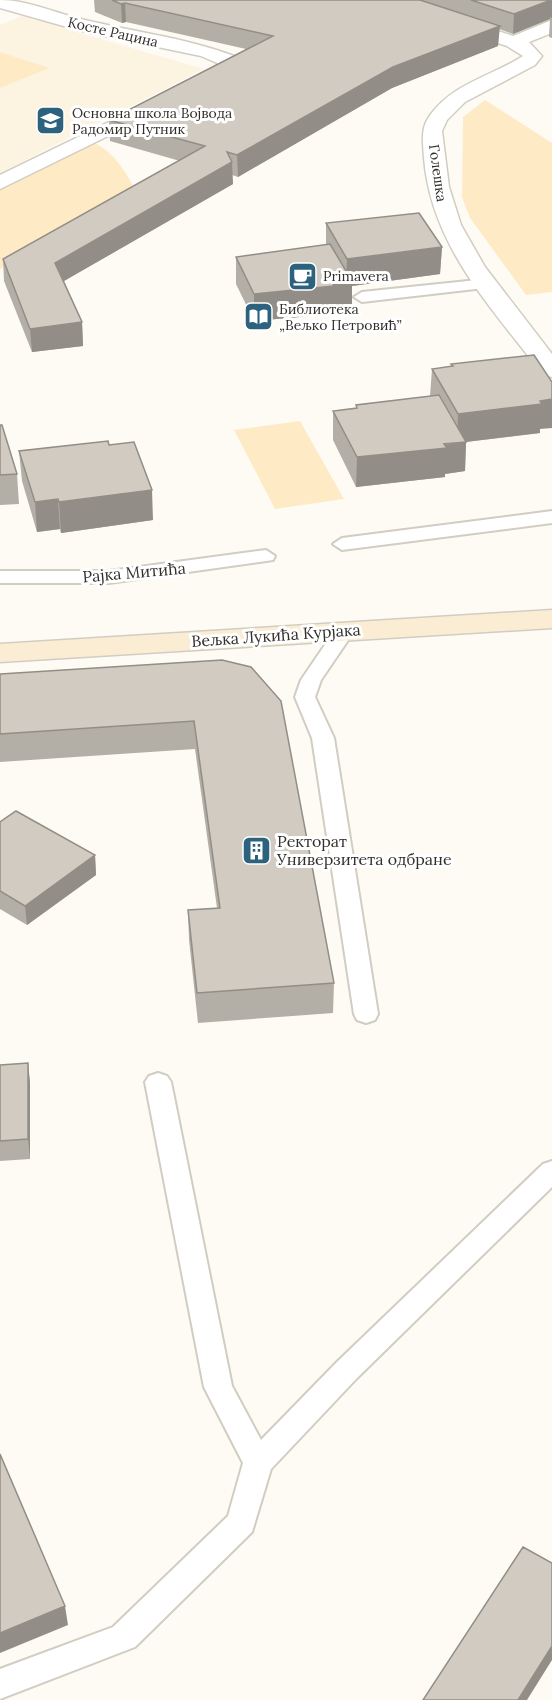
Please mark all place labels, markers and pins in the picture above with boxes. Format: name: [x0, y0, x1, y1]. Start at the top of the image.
place label: Основна школа Војвода Радомир Путник: [72, 104, 232, 138]
school or university icon: Основна школа Војвода Радомир Путник: [35, 105, 67, 137]
cafe icon: Primavera: [286, 260, 318, 292]
place label: Primavera: [323, 267, 389, 285]
place label: Библиотека „Вељко Петровић”: [279, 300, 402, 334]
library icon: Библиотека „Вељко Петровић”: [242, 301, 274, 333]
place label: Ректорат Универзитета одбране: [276, 831, 452, 869]
building icon: Ректорат Универзитета одбране: [240, 834, 272, 866]

